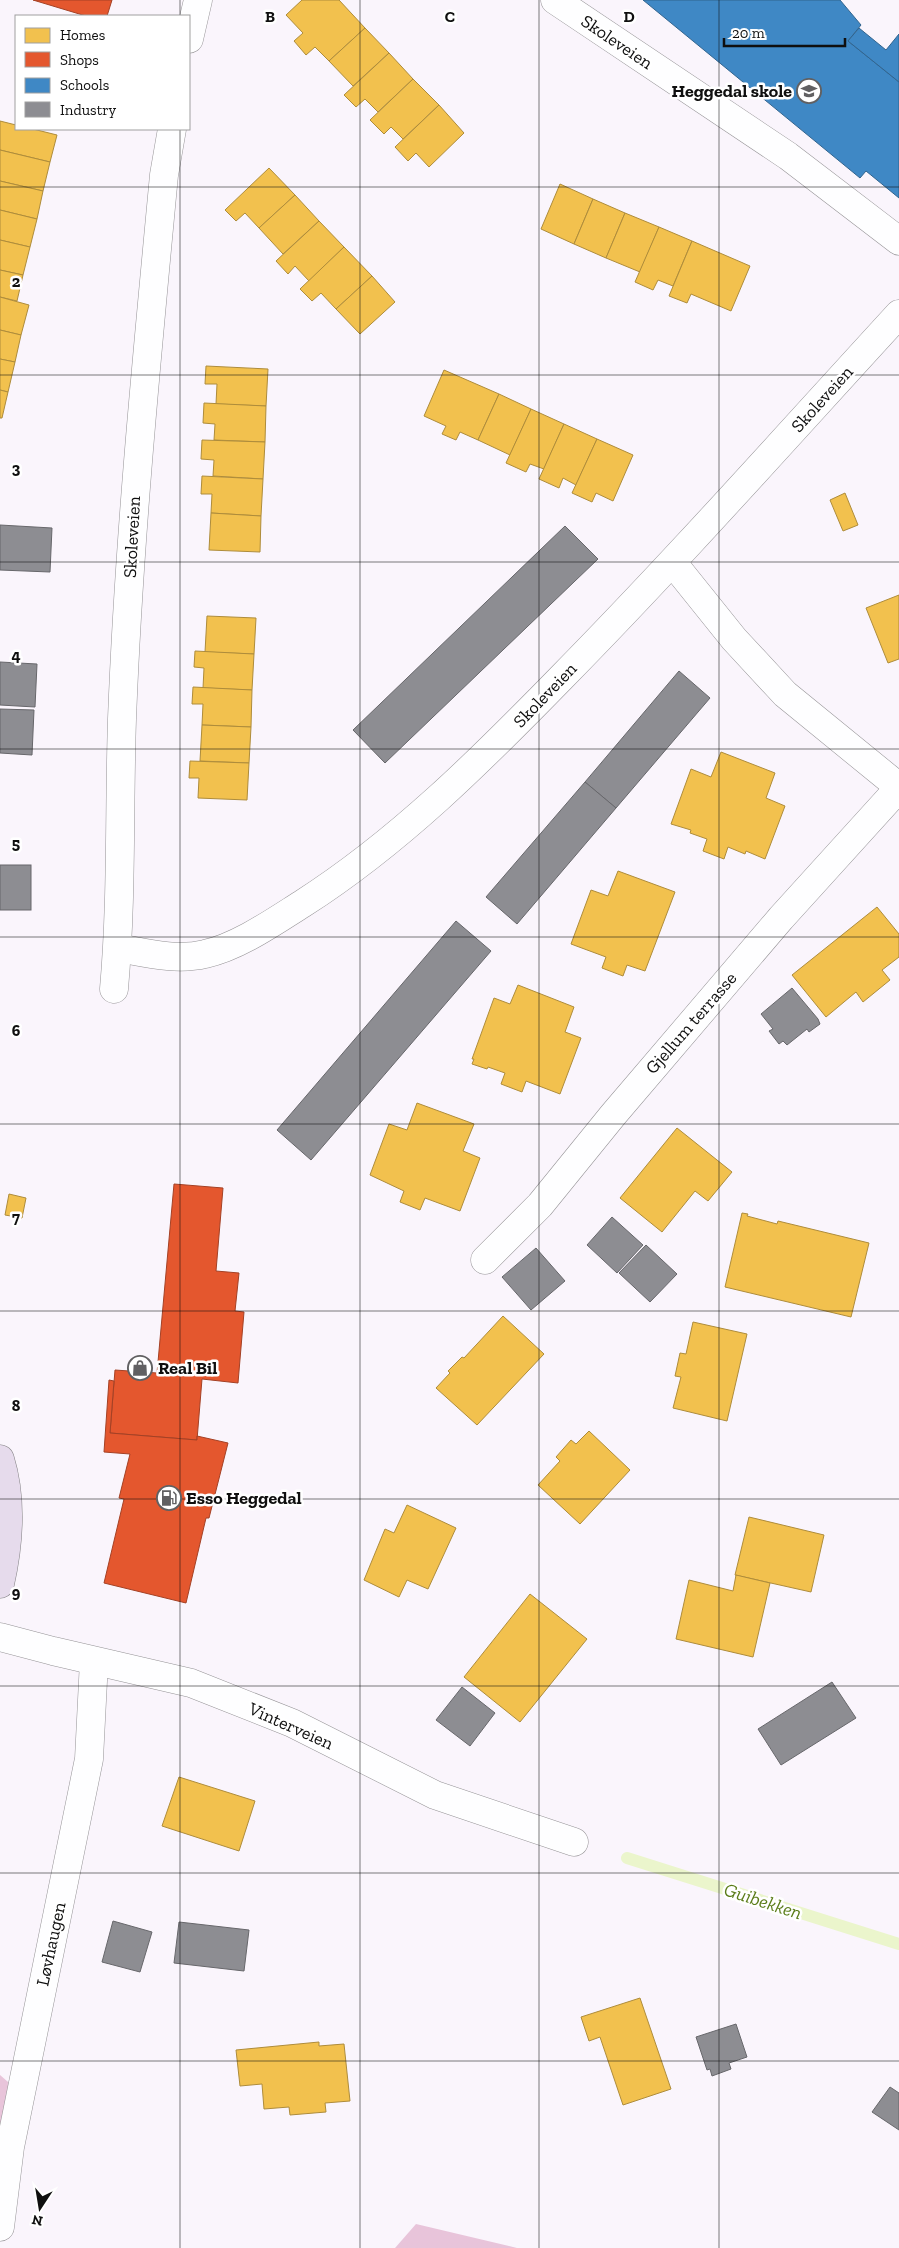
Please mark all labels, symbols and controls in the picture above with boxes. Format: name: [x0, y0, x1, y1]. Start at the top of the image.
text: B: [265, 7, 275, 26]
text: C: [445, 7, 455, 26]
text: D: [623, 7, 635, 26]
street label: Skoleveien: [577, 10, 658, 74]
legend: [15, 15, 190, 130]
scale bar: [724, 15, 845, 47]
text: 20 m: [732, 24, 765, 42]
text: Homes: [60, 26, 105, 44]
text: Shops: [60, 51, 99, 69]
text: Schools: [60, 76, 109, 94]
school or university icon: Heggedal skole: [796, 78, 822, 104]
place label: Heggedal skole: [672, 80, 792, 102]
text: Industry: [60, 101, 117, 119]
text: 2: [12, 272, 21, 291]
street label: Skoleveien: [786, 361, 858, 437]
text: 3: [12, 459, 21, 478]
street label: Skoleveien: [119, 495, 145, 578]
text: 4: [11, 646, 21, 665]
street label: Skoleveien: [509, 657, 582, 732]
text: 5: [12, 834, 20, 853]
street label: Gjellum terrasse: [641, 968, 741, 1078]
text: 6: [12, 1021, 21, 1040]
text: 7: [12, 1208, 20, 1227]
shop icon: Real Bil: [127, 1355, 153, 1381]
place label: Real Bil: [158, 1357, 217, 1379]
text: 8: [12, 1396, 21, 1415]
fuel station icon: Esso Heggedal: [156, 1485, 182, 1511]
place label: Esso Heggedal: [186, 1487, 302, 1509]
text: 9: [12, 1583, 21, 1602]
street label: Vinterveien: [244, 1697, 337, 1755]
water label: Guibekken: [721, 1878, 805, 1924]
street label: Løvhaugen: [31, 1899, 71, 1988]
north arrow: [15, 2183, 65, 2233]
text: N: [30, 2211, 44, 2230]

